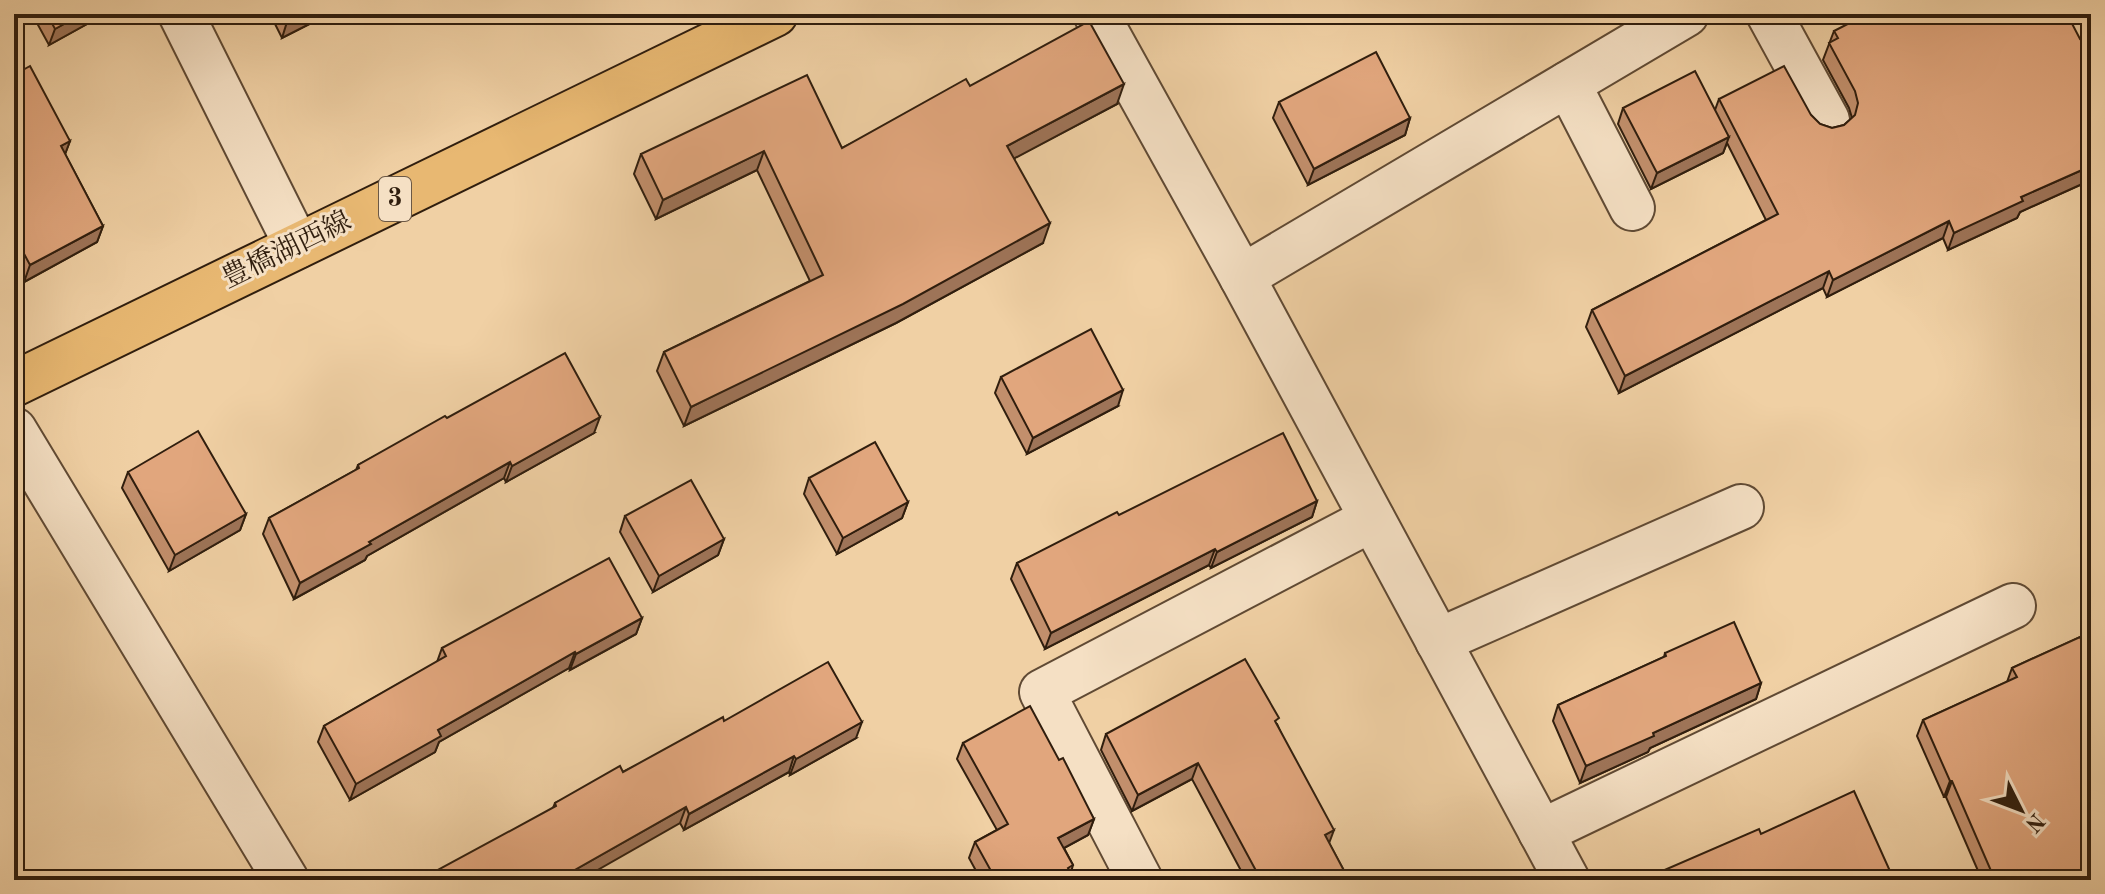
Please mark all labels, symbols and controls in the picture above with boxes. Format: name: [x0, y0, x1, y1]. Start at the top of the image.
road number: 3: [379, 177, 411, 221]
street label: 豊橋湖西線: [217, 205, 356, 294]
north arrow: [1981, 770, 2061, 850]
text: N: [2020, 808, 2048, 836]

